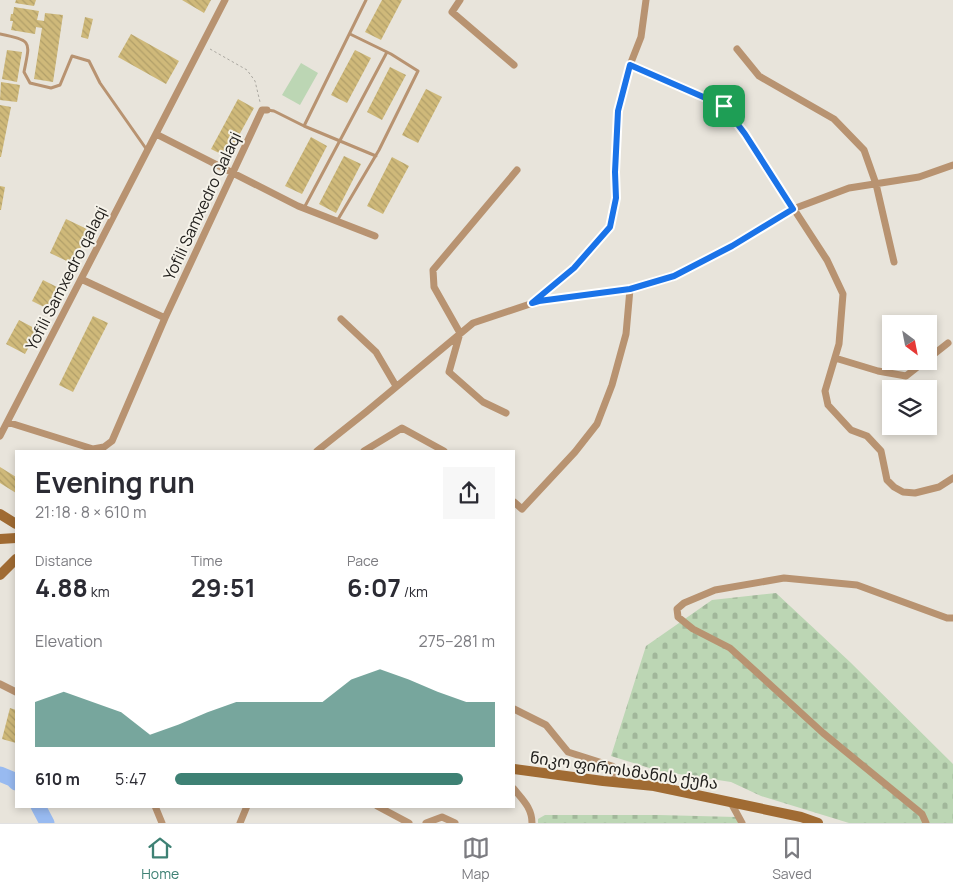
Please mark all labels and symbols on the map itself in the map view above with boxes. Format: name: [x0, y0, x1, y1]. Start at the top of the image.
pin: [703, 85, 745, 127]
street label: Yofili Samxedro Qalaqi: [158, 128, 246, 284]
street label: Yofili Samxedro qalaqi: [20, 202, 112, 354]
north arrow: [882, 315, 938, 370]
street label: ნიკო ფიროსმანის ქუჩა: [528, 746, 720, 794]

